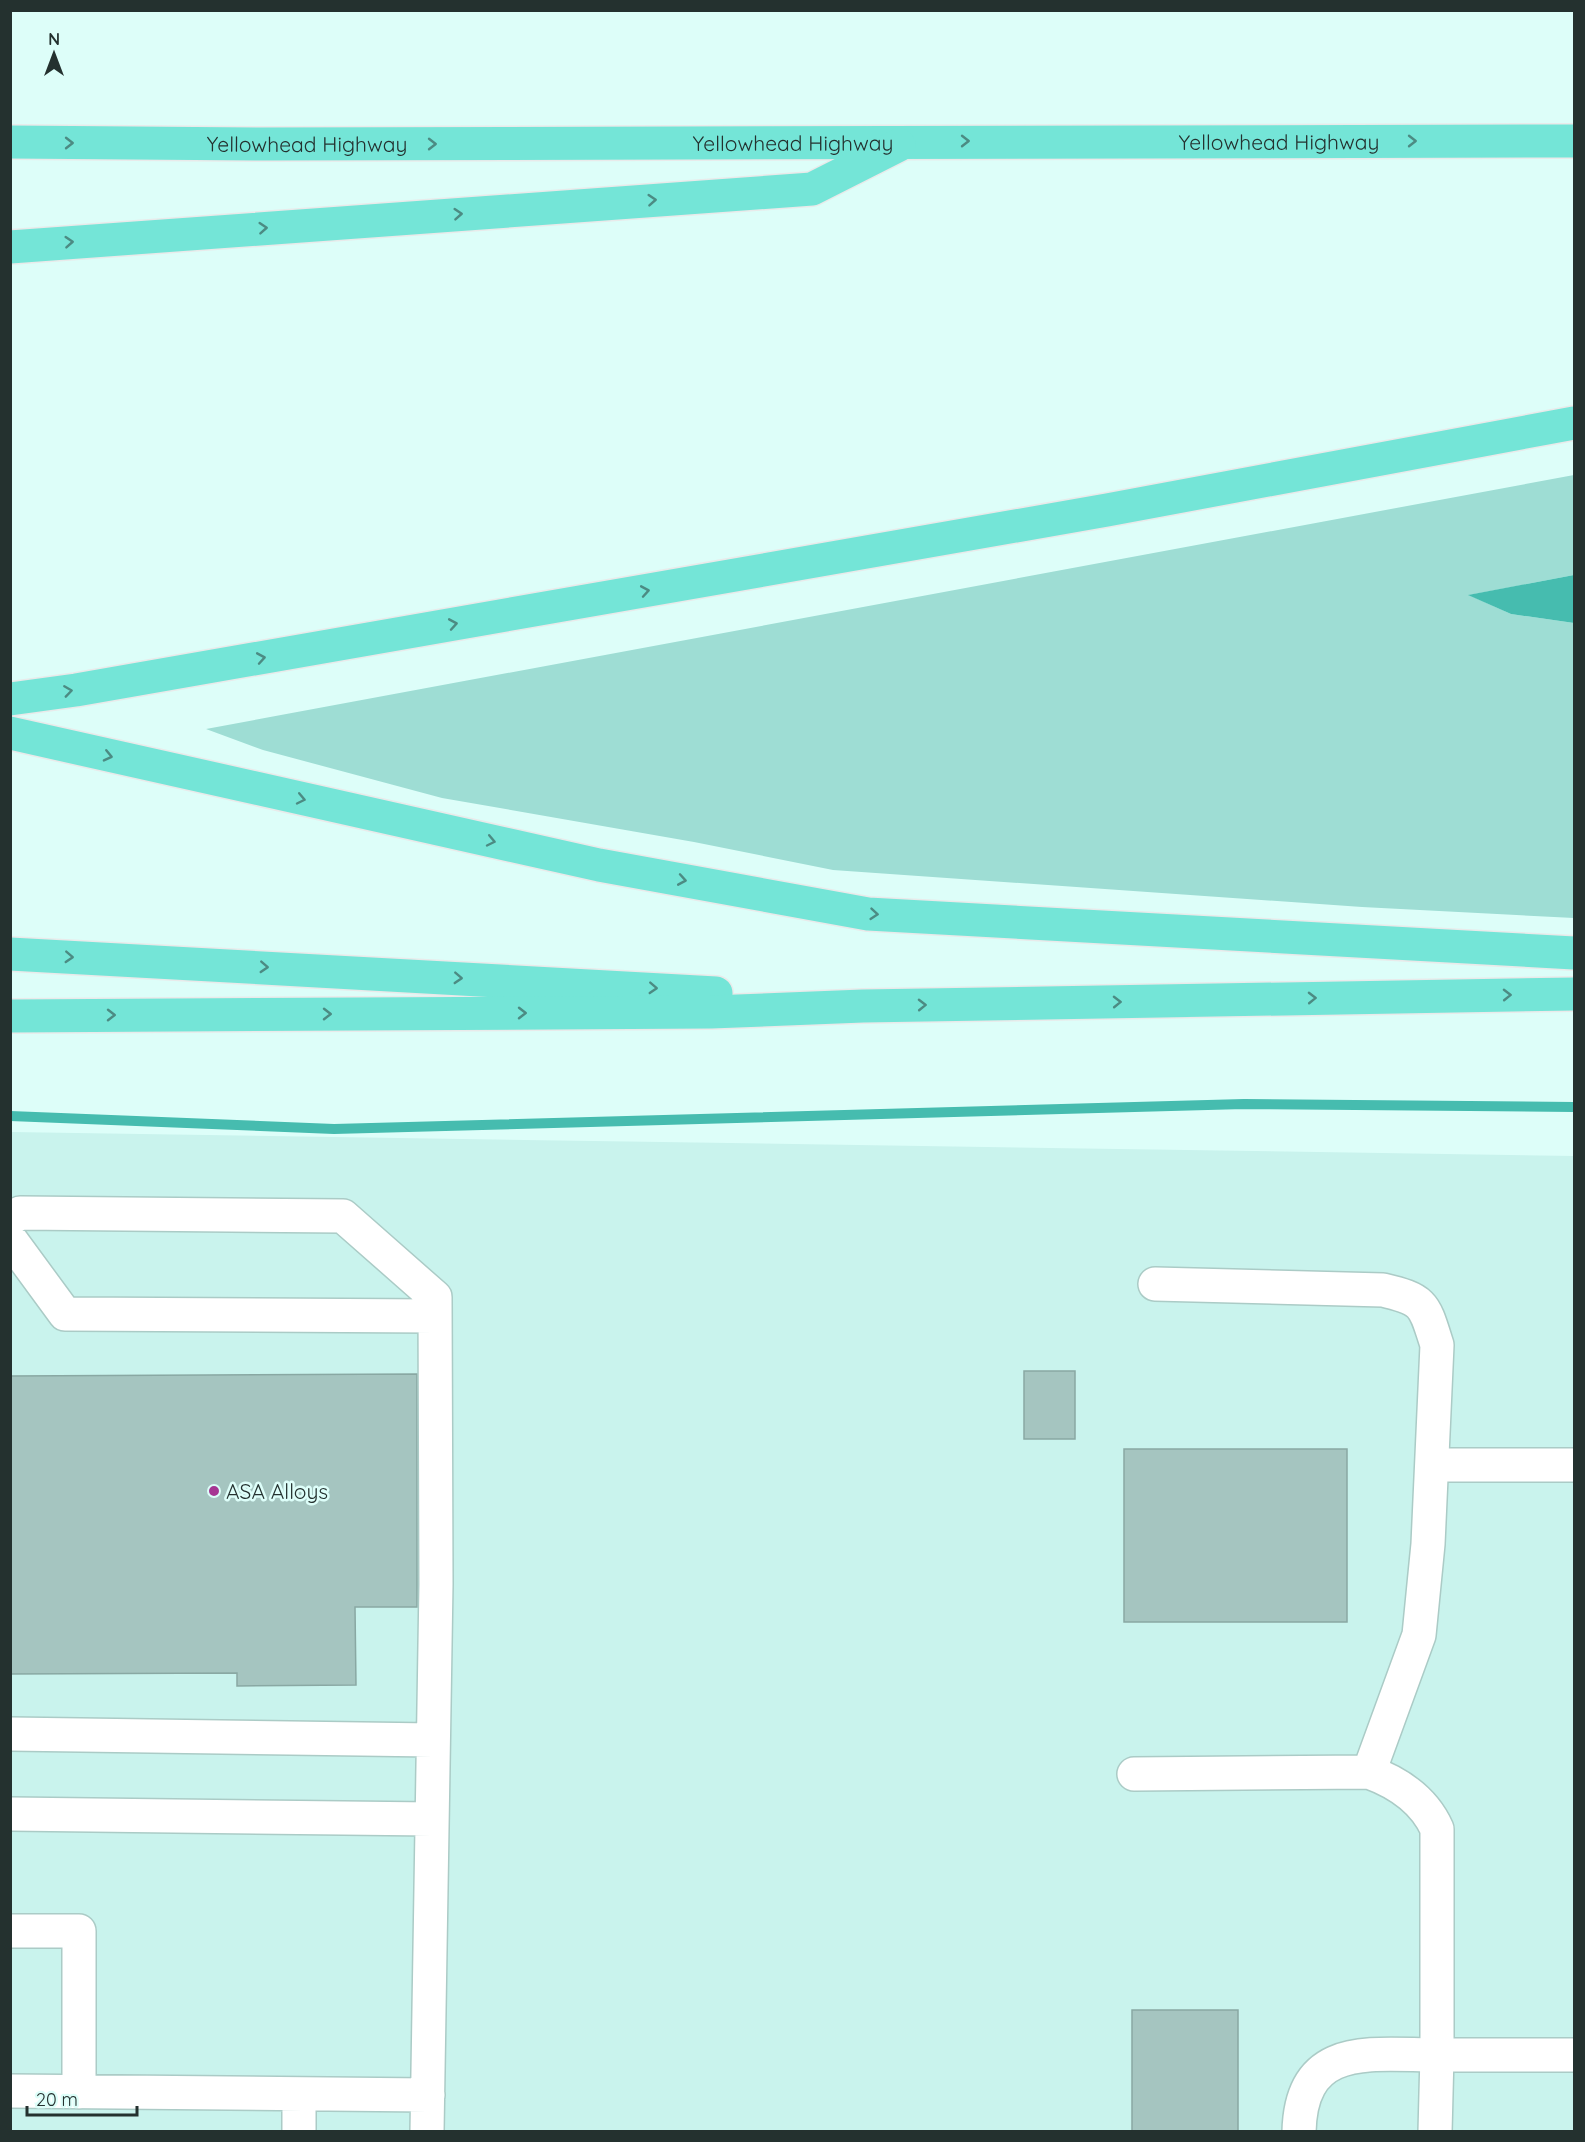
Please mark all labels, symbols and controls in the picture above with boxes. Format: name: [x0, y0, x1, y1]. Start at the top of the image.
north arrow: [24, 24, 84, 84]
text: N: [48, 29, 60, 49]
street label: Yellowhead Highway: [1178, 128, 1380, 155]
street label: Yellowhead Highway: [692, 130, 894, 156]
street label: Yellowhead Highway: [206, 131, 408, 157]
one-way arrow: [960, 135, 969, 147]
one-way arrow: [1407, 135, 1416, 147]
one-way arrow: [64, 137, 73, 149]
one-way arrow: [427, 138, 436, 150]
one-way arrow: [648, 194, 657, 207]
one-way arrow: [453, 207, 462, 220]
one-way arrow: [259, 221, 268, 234]
one-way arrow: [64, 236, 73, 249]
one-way arrow: [639, 585, 649, 598]
one-way arrow: [448, 619, 457, 631]
one-way arrow: [255, 652, 265, 665]
one-way arrow: [64, 686, 73, 698]
one-way arrow: [103, 748, 113, 761]
one-way arrow: [295, 792, 305, 805]
one-way arrow: [486, 834, 496, 847]
one-way arrow: [677, 873, 687, 886]
one-way arrow: [869, 907, 878, 920]
one-way arrow: [64, 950, 73, 963]
one-way arrow: [259, 961, 268, 974]
one-way arrow: [454, 971, 463, 984]
one-way arrow: [649, 982, 658, 995]
one-way arrow: [1502, 989, 1511, 1001]
one-way arrow: [1307, 992, 1316, 1005]
one-way arrow: [1112, 996, 1121, 1008]
one-way arrow: [917, 999, 926, 1011]
one-way arrow: [517, 1007, 526, 1019]
one-way arrow: [322, 1008, 331, 1020]
one-way arrow: [106, 1009, 115, 1021]
place label: ASA Alloys: [226, 1478, 328, 1504]
marker: ASA Alloys: [207, 1484, 221, 1498]
scale bar: [27, 2079, 136, 2117]
text: 20 m: [36, 2088, 78, 2111]

